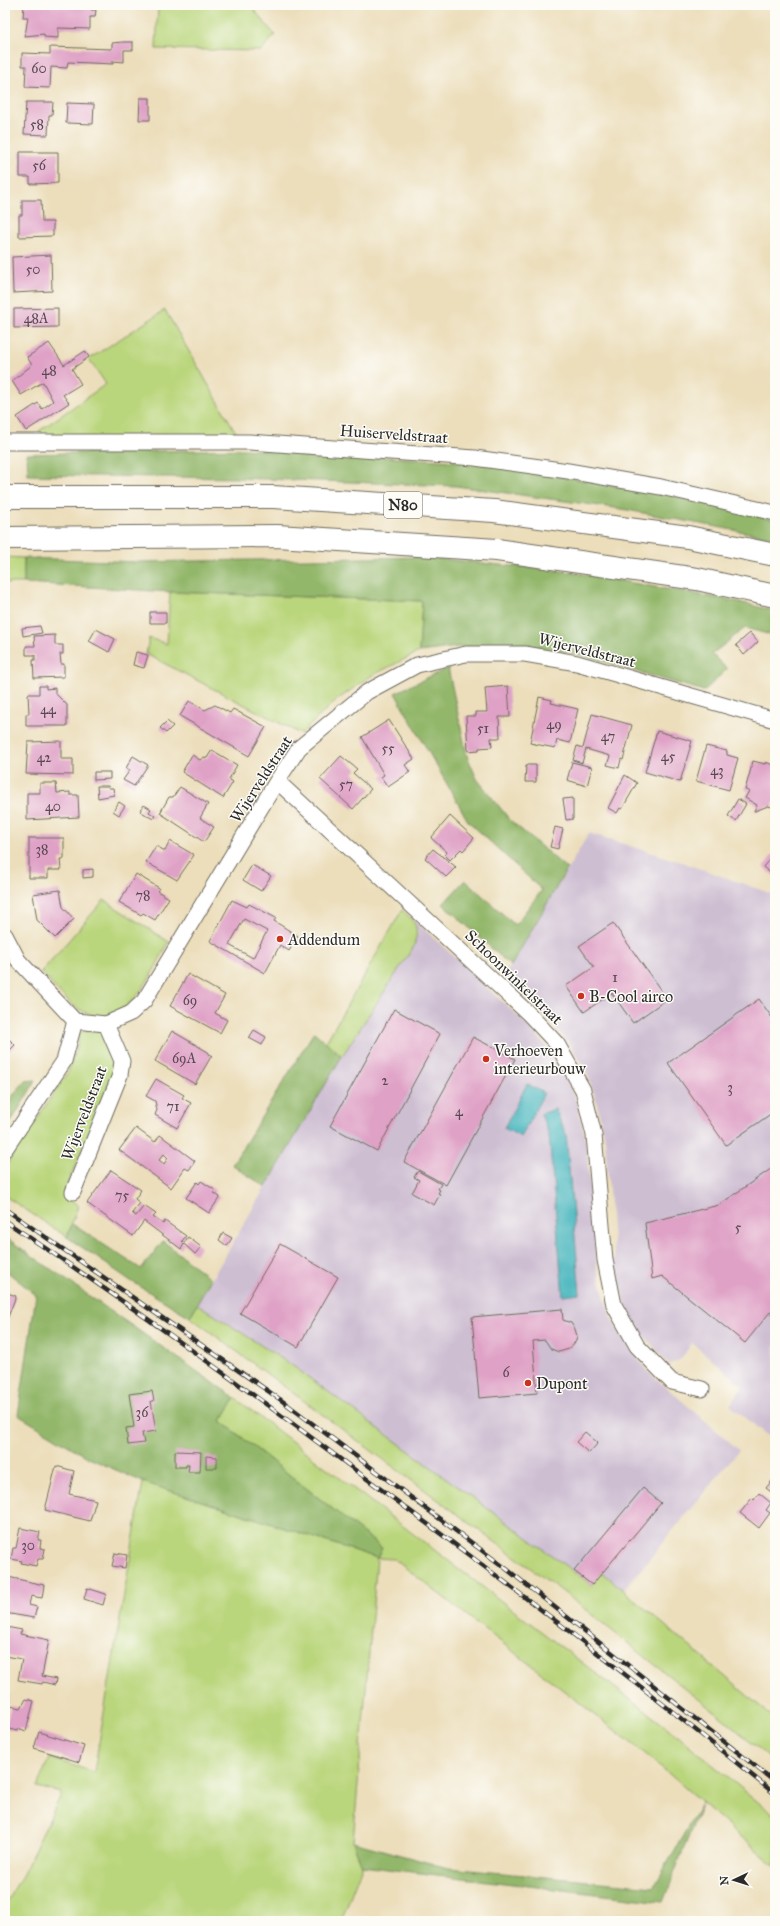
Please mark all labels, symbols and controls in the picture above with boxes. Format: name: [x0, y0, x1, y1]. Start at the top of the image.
house number: 60: [31, 60, 47, 77]
house number: 58: [30, 116, 44, 133]
house number: 56: [32, 157, 47, 174]
house number: 50: [26, 261, 40, 278]
house number: 48A: [24, 310, 49, 327]
house number: 48: [41, 362, 57, 379]
street label: Huiserveldstraat: [339, 421, 449, 447]
road number: N80: [384, 492, 422, 518]
street label: Wijerveldstraat: [536, 629, 638, 671]
house number: 44: [40, 701, 57, 718]
house number: 49: [546, 716, 562, 733]
house number: 51: [477, 720, 489, 737]
house number: 47: [601, 728, 615, 745]
street label: Wijerveldstraat: [226, 732, 296, 826]
house number: 55: [381, 740, 395, 757]
house number: 45: [661, 748, 676, 765]
house number: 42: [37, 749, 51, 766]
house number: 43: [710, 762, 724, 779]
house number: 57: [339, 776, 353, 793]
house number: 40: [45, 798, 61, 815]
house number: 38: [35, 841, 49, 858]
house number: 78: [136, 887, 150, 904]
street label: Schoonwinkelstraat: [461, 926, 567, 1029]
place label: Addendum: [287, 930, 361, 949]
marker: Addendum: [275, 934, 285, 944]
house number: 1: [612, 969, 618, 986]
place label: B-Cool airco: [589, 987, 673, 1006]
marker: B-Cool airco: [576, 991, 586, 1001]
house number: 69: [183, 992, 197, 1009]
place label: Verhoeven interieurbouw: [493, 1041, 586, 1078]
house number: 69A: [172, 1050, 197, 1067]
marker: Verhoeven interieurbouw: [481, 1054, 491, 1064]
street label: Wijerveldstraat: [57, 1063, 111, 1163]
house number: 2: [382, 1072, 389, 1089]
house number: 3: [727, 1079, 733, 1096]
house number: 71: [166, 1098, 180, 1115]
house number: 4: [455, 1103, 464, 1120]
house number: 75: [115, 1187, 129, 1204]
house number: 5: [735, 1219, 742, 1236]
house number: 6: [502, 1364, 510, 1381]
place label: Dupont: [536, 1374, 588, 1393]
marker: Dupont: [523, 1378, 533, 1388]
house number: 36: [136, 1404, 149, 1421]
house number: 30: [21, 1537, 35, 1554]
north arrow: [714, 1860, 754, 1900]
text: N: [718, 1875, 731, 1886]

